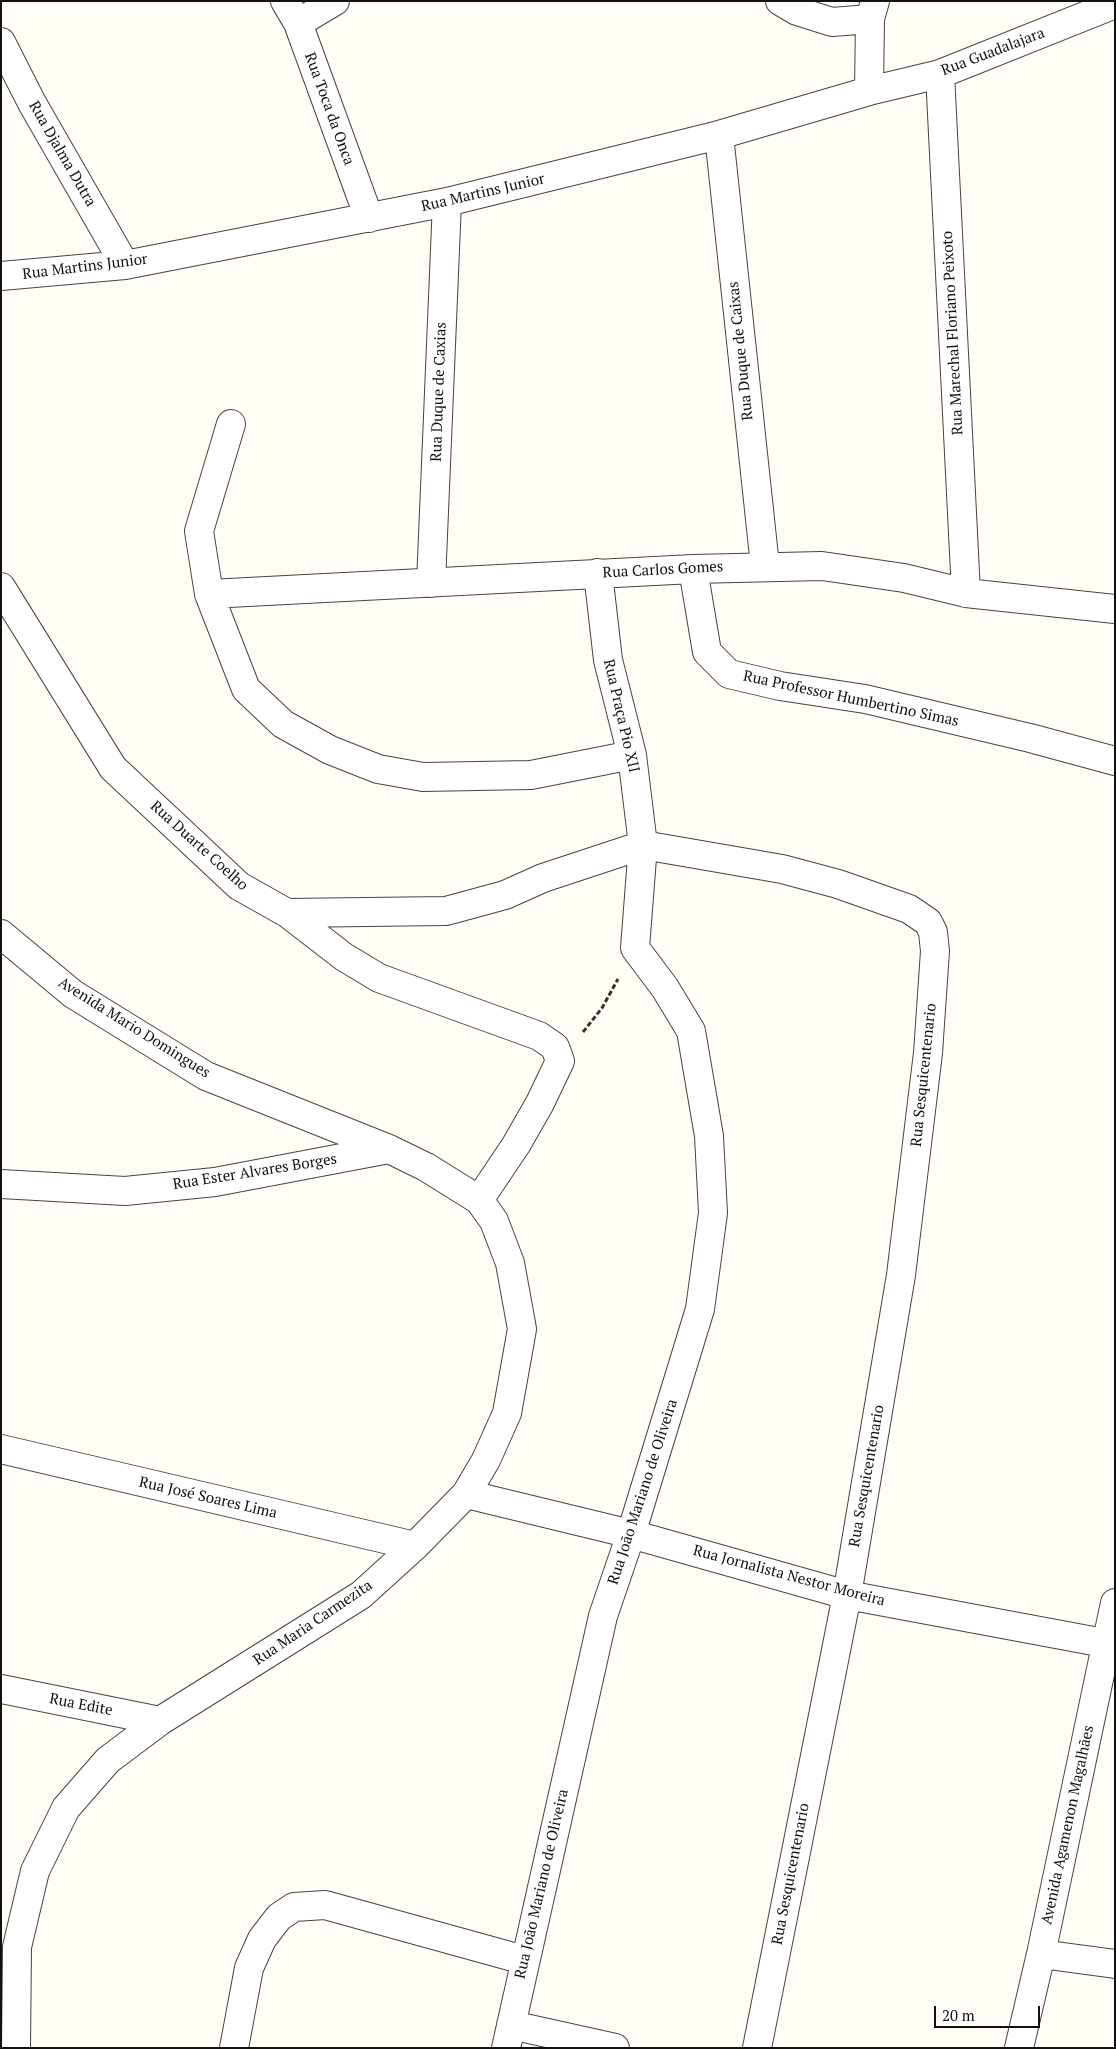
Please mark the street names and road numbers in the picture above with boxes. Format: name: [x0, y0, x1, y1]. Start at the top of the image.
street label: Rua Guadalajara: [939, 24, 1047, 80]
street label: Rua Toca da Onca: [300, 50, 358, 168]
street label: Rua Djalma Dutra: [25, 98, 99, 210]
street label: Rua Martins Junior: [420, 170, 546, 216]
street label: Rua Marechal Floriano Peixoto: [939, 230, 967, 436]
street label: Rua Martins Junior: [21, 250, 149, 284]
street label: Rua Duque de Caixas: [725, 281, 757, 421]
street label: Rua Duque de Caxias: [428, 322, 450, 462]
street label: Rua Carlos Gomes: [602, 558, 724, 582]
street label: Rua Praça Pio XII: [599, 658, 643, 774]
street label: Rua Professor Humbertino Simas: [742, 667, 960, 731]
street label: Rua Duarte Coelho: [146, 797, 252, 895]
street label: Avenida Mario Domingues: [55, 974, 213, 1082]
street label: Rua Sesquicentenario: [908, 1002, 940, 1148]
street label: Rua Ester Alvares Borges: [172, 1150, 338, 1194]
street label: Rua João Mariano de Oliveira: [604, 1397, 682, 1587]
street label: Rua Sesquicentenario: [846, 1403, 888, 1549]
street label: Rua José Soares Lima: [137, 1473, 279, 1523]
street label: Rua Jornalista Nestor Moreira: [691, 1542, 887, 1610]
street label: Rua Maria Carmezita: [250, 1576, 376, 1670]
street label: Rua Edite: [48, 1690, 114, 1720]
street label: Avenida Agamenon Magalhães: [1038, 1724, 1098, 1926]
street label: Rua João Mariano de Oliveira: [511, 1787, 573, 1981]
street label: Rua Sesquicentenario: [768, 1802, 814, 1946]

